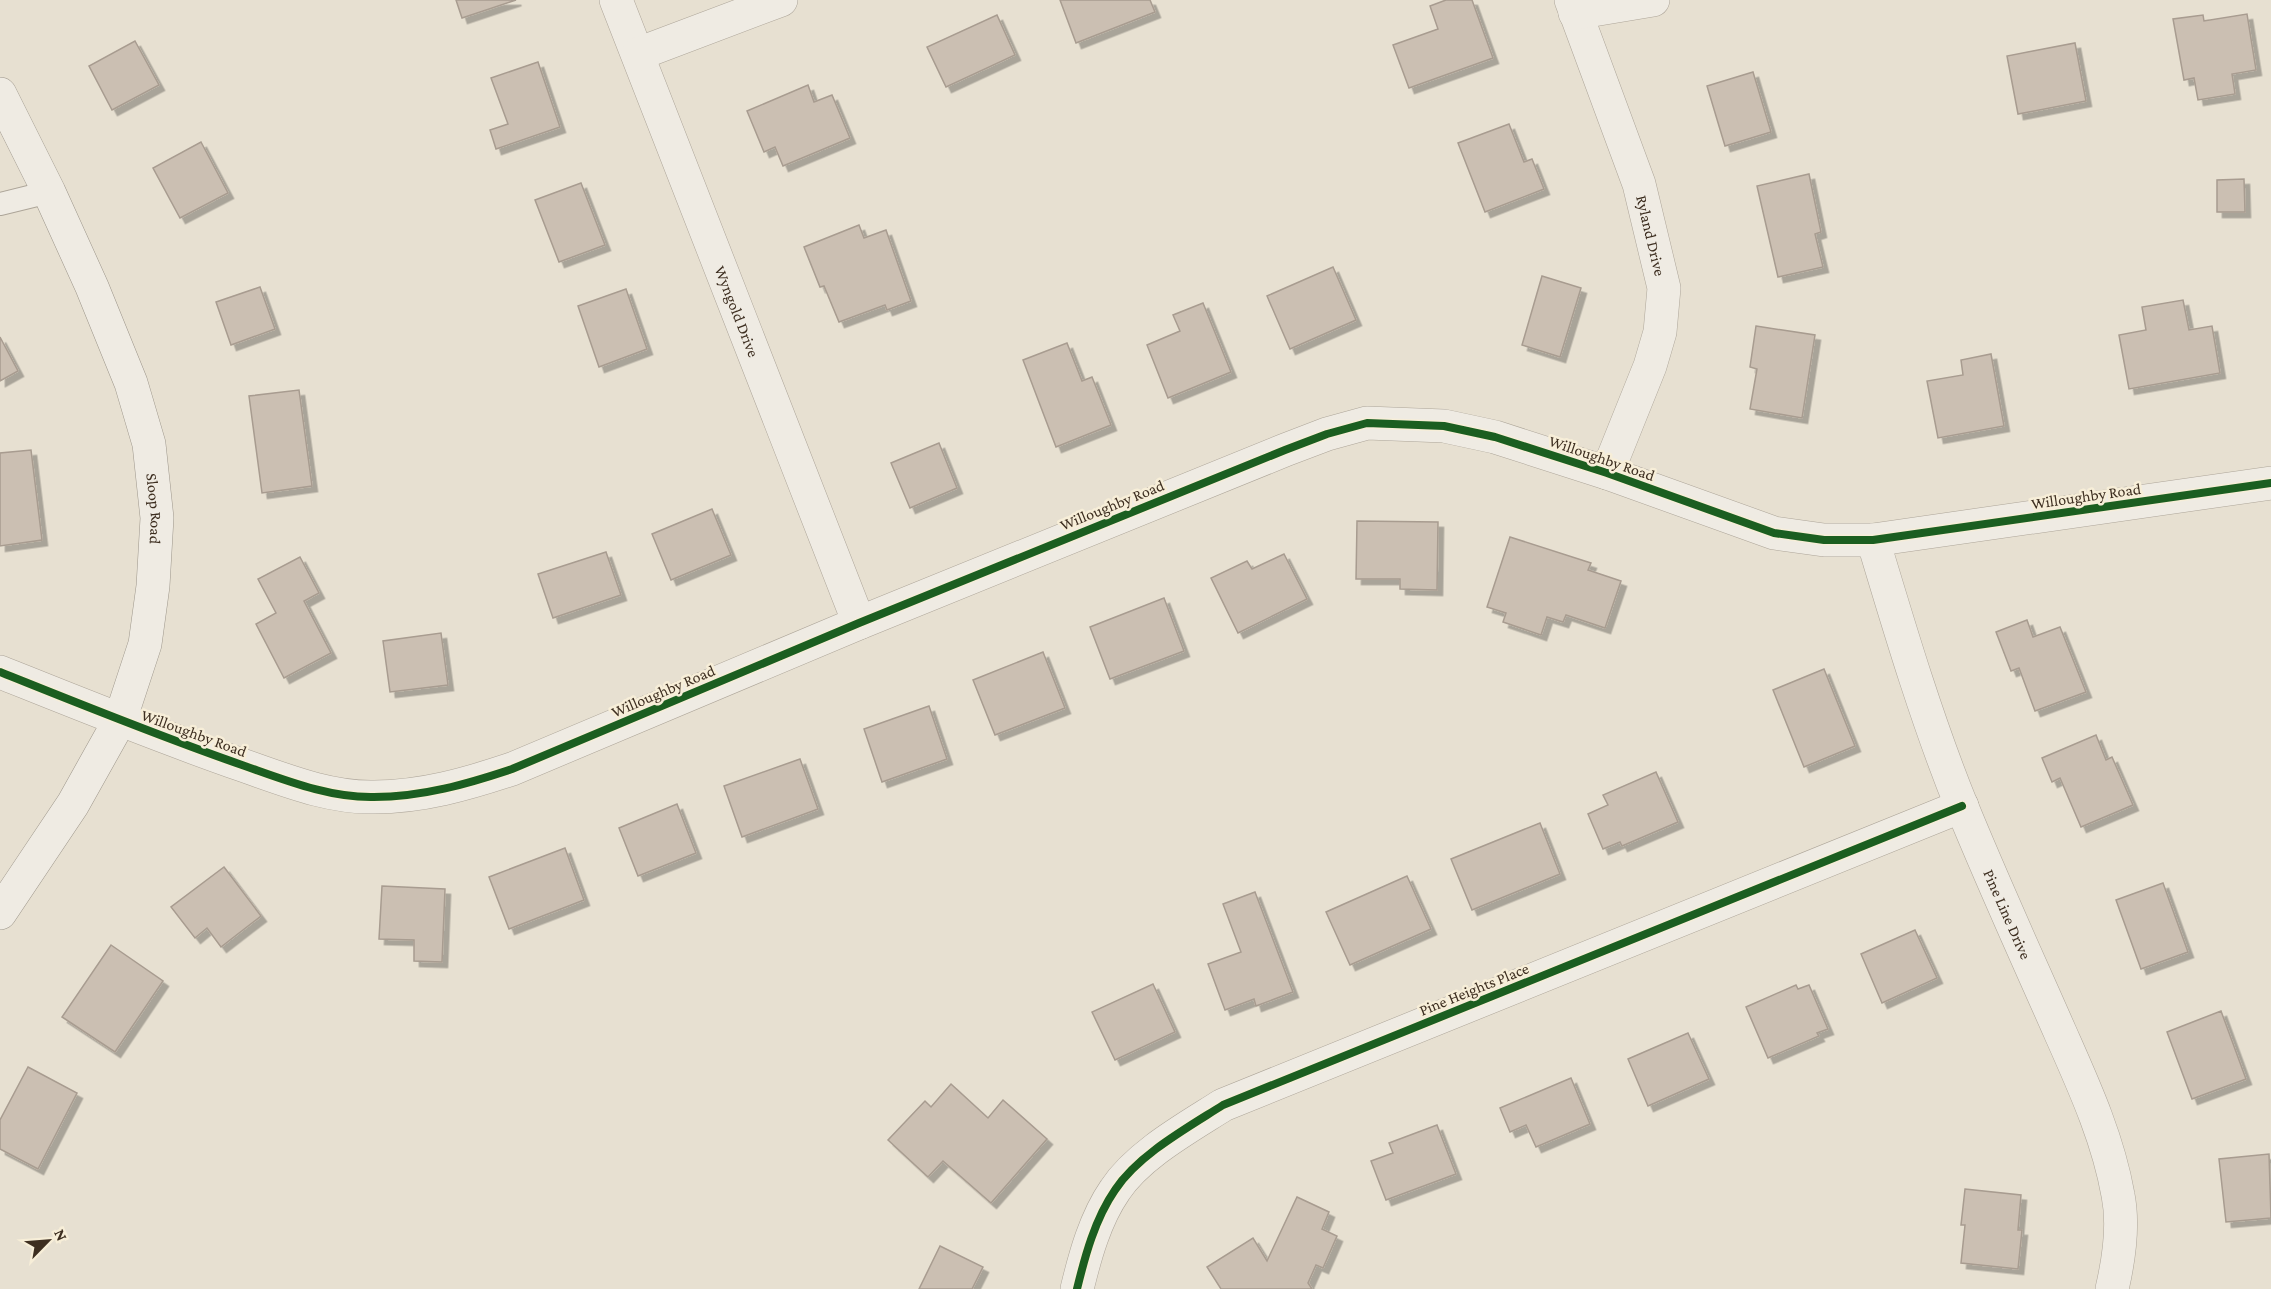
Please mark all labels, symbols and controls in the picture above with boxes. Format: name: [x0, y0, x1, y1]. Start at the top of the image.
street label: Ryland Drive: [1633, 193, 1669, 277]
street label: Wyngold Drive: [712, 263, 763, 359]
street label: Willoughby Road: [1547, 432, 1658, 485]
street label: Sloop Road: [144, 472, 166, 545]
street label: Willoughby Road: [1057, 476, 1167, 535]
street label: Willoughby Road: [2030, 480, 2143, 513]
street label: Willoughby Road: [609, 661, 718, 721]
street label: Willoughby Road: [139, 706, 250, 761]
street label: Pine Line Drive: [1981, 867, 2035, 962]
street label: Pine Heights Place: [1417, 959, 1532, 1020]
north arrow: [18, 1211, 78, 1271]
text: N: [51, 1226, 71, 1243]

